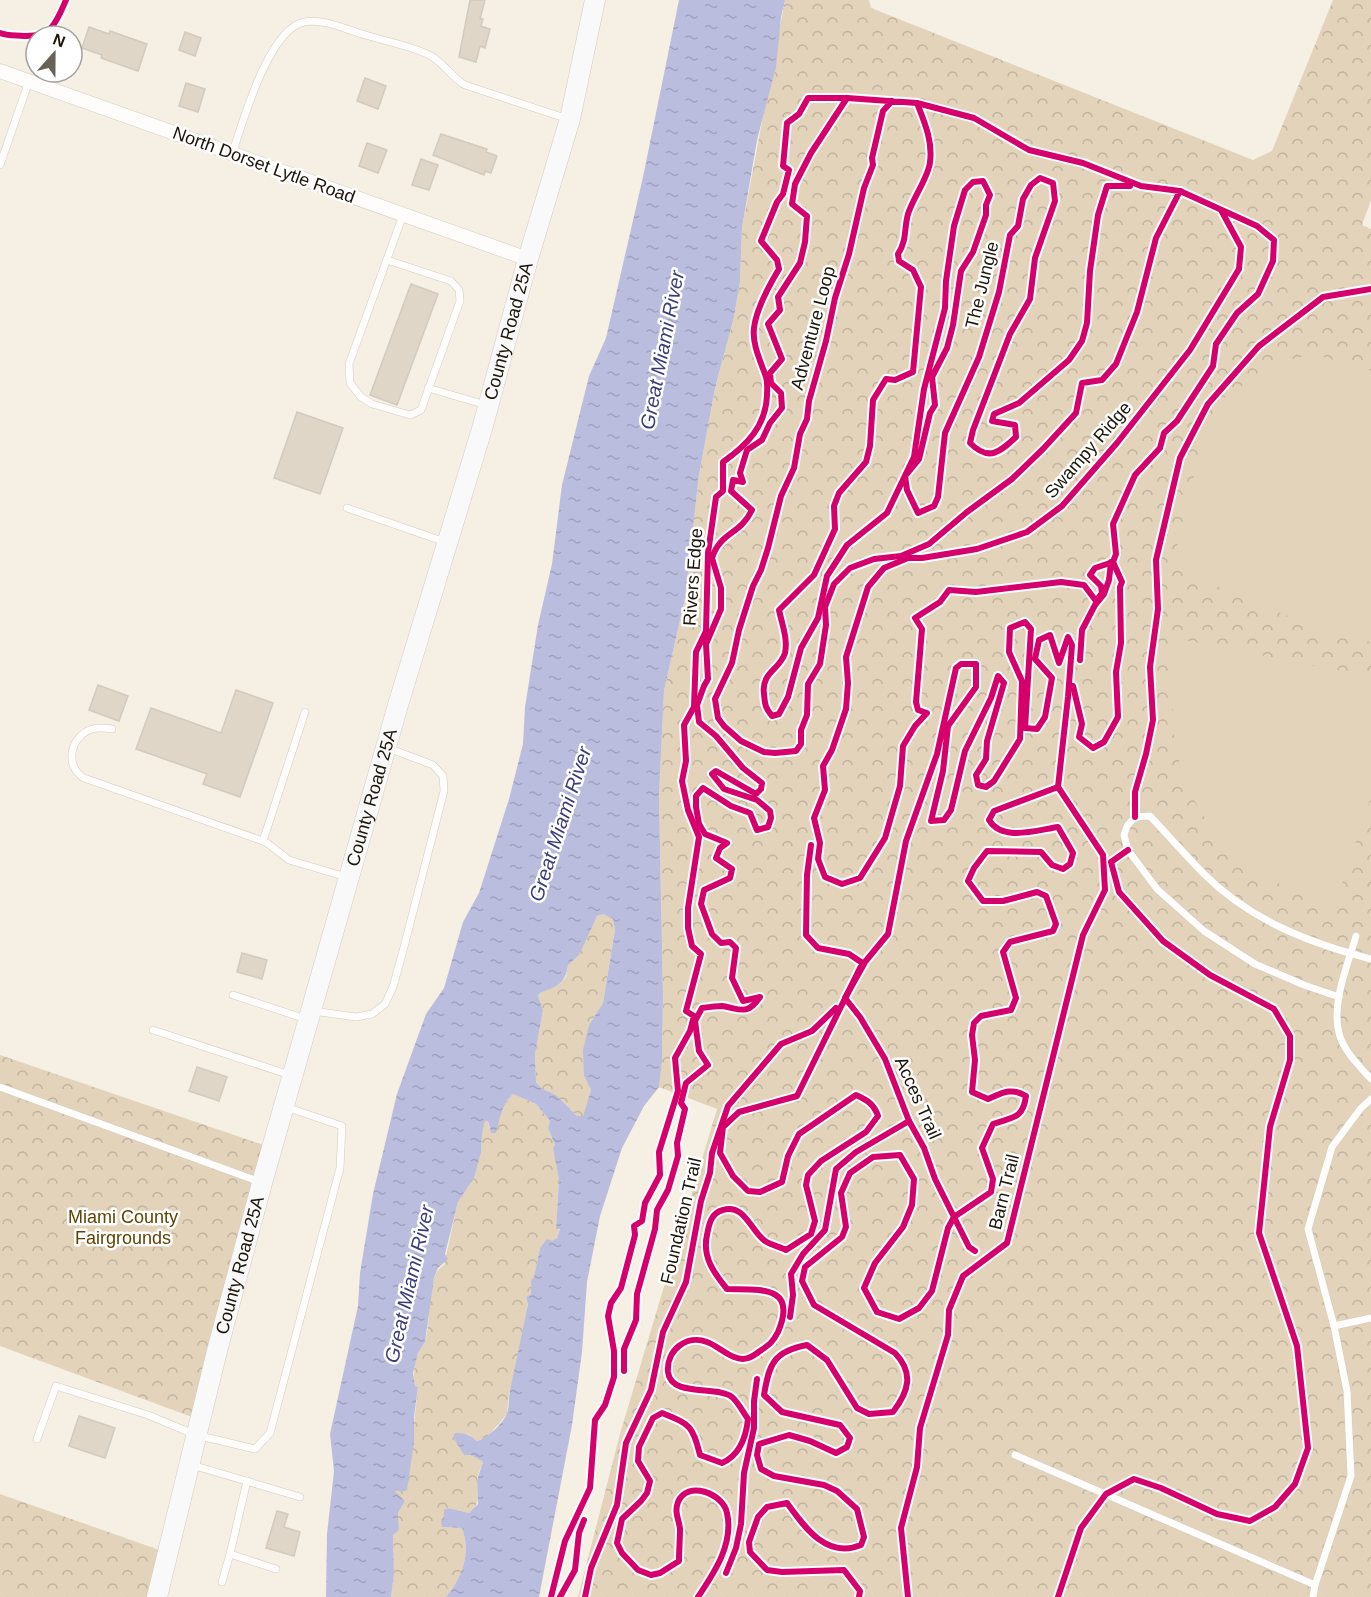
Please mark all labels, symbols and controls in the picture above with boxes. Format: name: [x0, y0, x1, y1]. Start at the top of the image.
north arrow: [24, 24, 84, 84]
text: N: [51, 30, 68, 50]
street label: North Dorset Lytle Road: [170, 123, 358, 207]
street label: The Jungle: [962, 239, 1002, 331]
street label: County Road 25A: [480, 260, 537, 402]
street label: Adventure Loop: [787, 264, 839, 392]
water label: Great Miami River: [636, 268, 688, 431]
street label: Swampy Ridge: [1041, 398, 1135, 502]
street label: Rivers Edge: [680, 527, 706, 627]
street label: County Road 25A: [343, 726, 401, 869]
water label: Great Miami River: [525, 743, 596, 904]
street label: Acces Trail: [891, 1054, 945, 1142]
street label: Barn Trail: [985, 1152, 1023, 1232]
street label: Foundation Trail: [657, 1156, 705, 1286]
street label: County Road 25A: [212, 1194, 268, 1336]
water label: Great Miami River: [380, 1202, 438, 1365]
park label: Miami County Fairgrounds: [68, 1207, 178, 1248]

